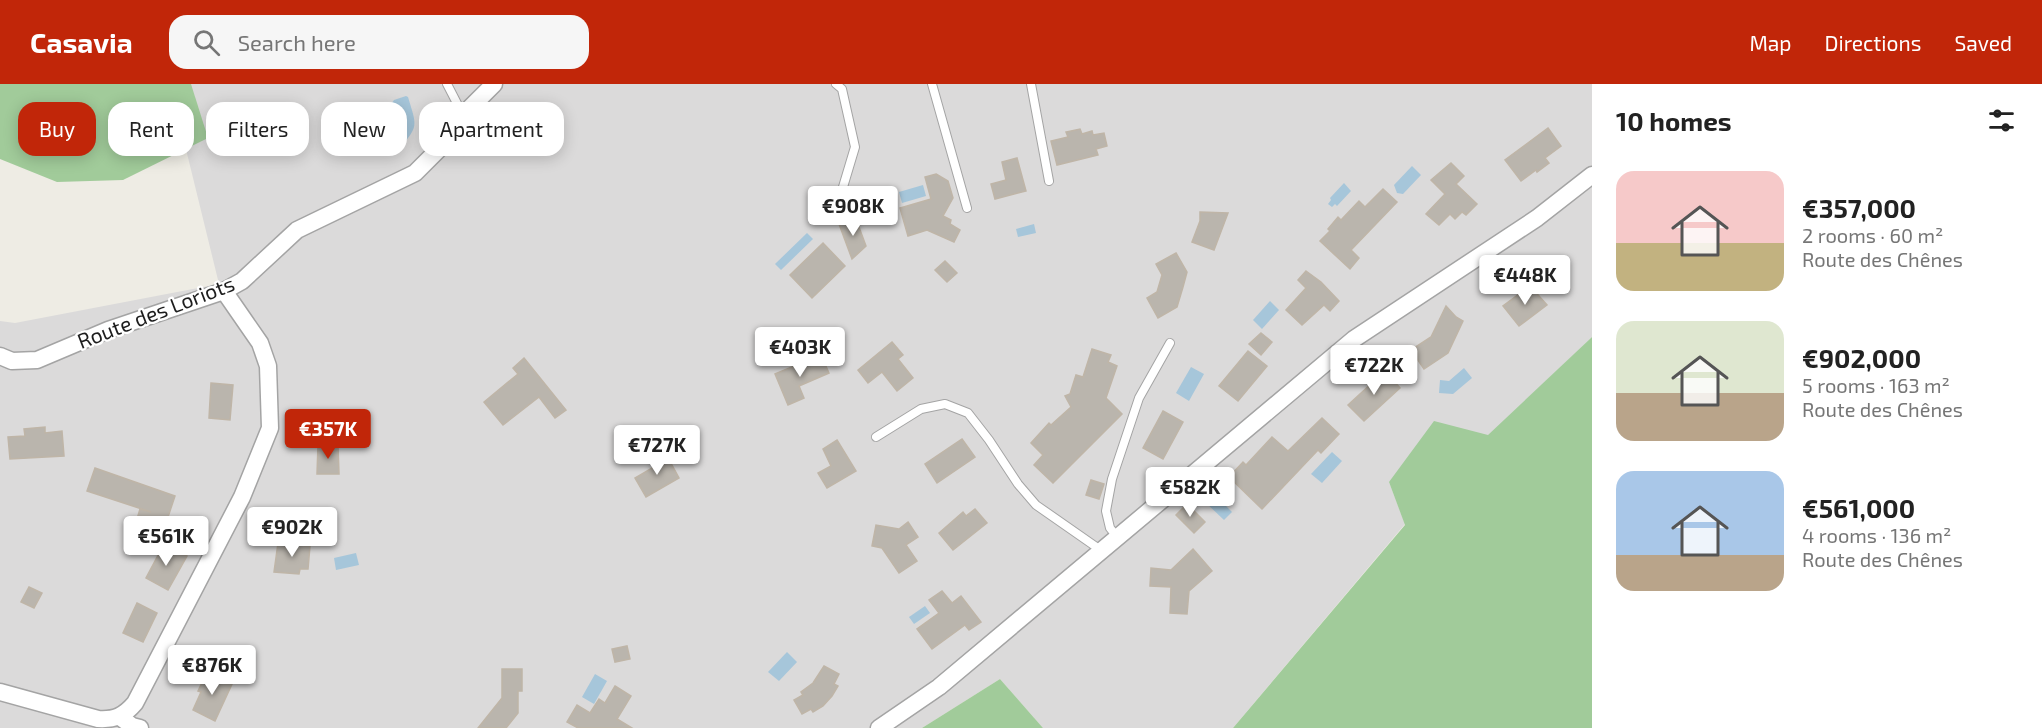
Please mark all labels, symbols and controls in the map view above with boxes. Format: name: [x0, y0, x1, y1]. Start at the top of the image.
search box: [169, 15, 589, 69]
text: Casavia: [30, 25, 133, 59]
icon: search: [190, 26, 223, 59]
text: Search here: [238, 29, 356, 55]
text: Map: [1749, 30, 1792, 55]
text: Directions: [1825, 30, 1921, 55]
text: Saved: [1954, 30, 2012, 55]
chip: Buy: [18, 102, 96, 156]
chip: Rent: [108, 102, 194, 156]
chip: Filters: [206, 102, 309, 156]
chip: New: [321, 102, 407, 156]
chip: Apartment: [419, 102, 564, 156]
icon: filters: [1985, 104, 2018, 137]
text: 10 homes: [1616, 105, 1732, 136]
pin: €908K: [811, 186, 895, 237]
text: €357,000: [1802, 192, 1916, 223]
text: €908K: [822, 193, 884, 217]
icon: home: [1664, 195, 1736, 267]
text: 2 rooms · 60 m²: [1802, 223, 1943, 247]
text: Route des Chênes: [1802, 247, 1963, 271]
pin: €448K: [1483, 255, 1567, 306]
text: €448K: [1493, 262, 1557, 286]
street label: Route des Loriots: [73, 270, 238, 353]
pin: €403K: [758, 327, 842, 378]
text: €403K: [769, 334, 831, 358]
text: €902,000: [1802, 342, 1921, 373]
pin: €722K: [1332, 345, 1416, 396]
icon: home: [1664, 345, 1736, 417]
text: €722K: [1344, 352, 1404, 376]
text: 5 rooms · 163 m²: [1802, 373, 1950, 397]
text: Route des Chênes: [1802, 397, 1963, 421]
pin: €357K: [286, 409, 370, 460]
text: €357K: [299, 416, 357, 440]
pin: €727K: [615, 425, 699, 476]
text: €727K: [628, 432, 686, 456]
pin: €582K: [1148, 467, 1232, 518]
text: €582K: [1160, 474, 1220, 498]
text: €561,000: [1802, 492, 1915, 523]
icon: home: [1664, 495, 1736, 567]
pin: €902K: [250, 507, 334, 558]
text: €902K: [261, 514, 323, 538]
pin: €561K: [124, 516, 208, 567]
text: €561K: [138, 523, 195, 547]
text: 4 rooms · 136 m²: [1802, 523, 1951, 547]
text: Route des Chênes: [1802, 547, 1963, 571]
pin: €876K: [170, 645, 254, 696]
text: €876K: [182, 652, 242, 676]

